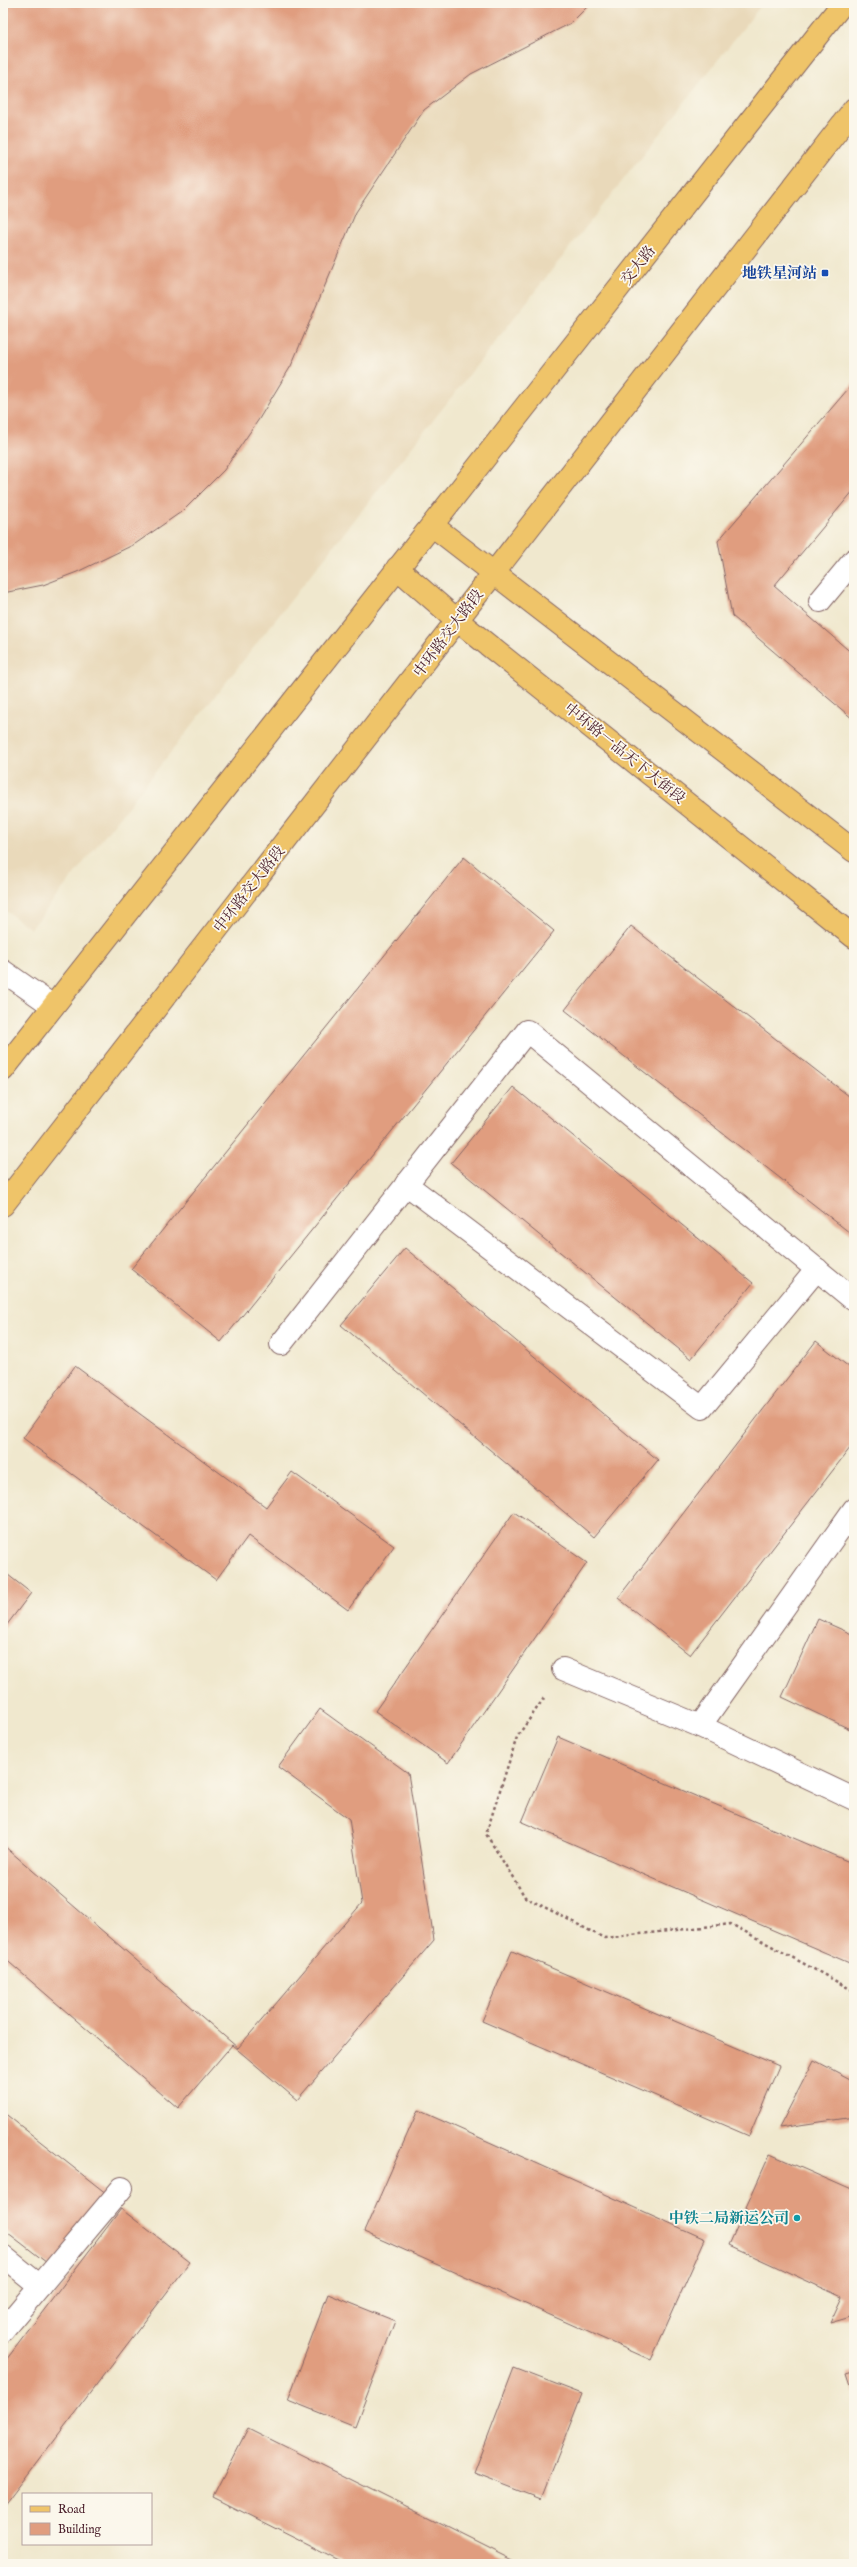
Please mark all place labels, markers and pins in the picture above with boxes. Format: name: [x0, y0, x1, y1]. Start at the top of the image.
place label: 地铁星河站: [742, 264, 817, 283]
marker: 地铁星河站: [820, 268, 830, 278]
place label: 中铁二局新运公司: [669, 2209, 789, 2228]
marker: 中铁二局新运公司: [792, 2213, 802, 2223]

